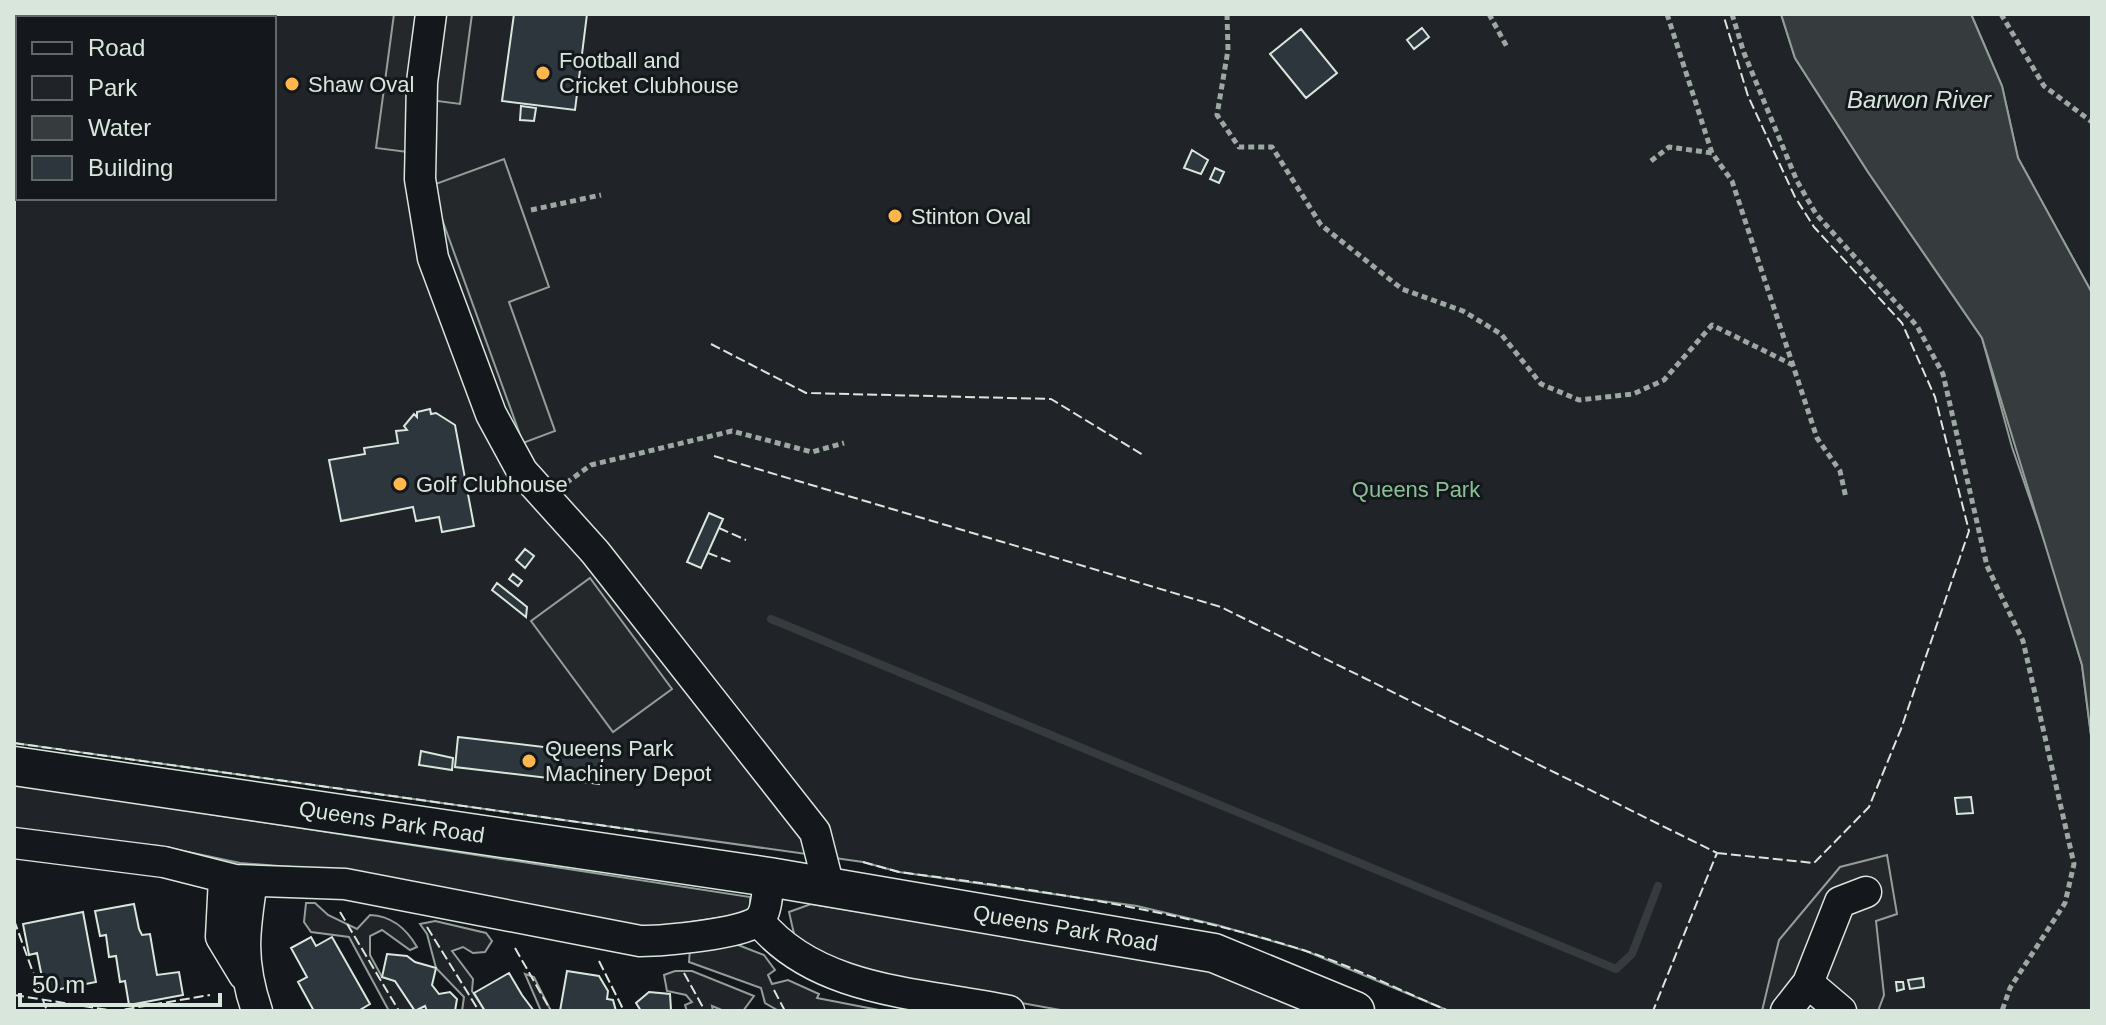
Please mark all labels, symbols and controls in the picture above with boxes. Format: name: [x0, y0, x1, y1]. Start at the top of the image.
legend: [16, 16, 276, 200]
text: Road: [88, 34, 145, 61]
place label: Football and Cricket Clubhouse: [559, 48, 739, 98]
marker: Football and Cricket Clubhouse: [534, 64, 552, 82]
place label: Shaw Oval: [308, 72, 414, 97]
text: Park: [88, 74, 138, 101]
marker: Shaw Oval: [283, 75, 301, 93]
water label: Barwon River: [1847, 86, 1992, 113]
text: Water: [88, 114, 151, 141]
text: Building: [88, 154, 173, 181]
place label: Stinton Oval: [911, 204, 1031, 229]
marker: Stinton Oval: [886, 207, 904, 225]
place label: Golf Clubhouse: [416, 472, 568, 497]
marker: Golf Clubhouse: [391, 475, 409, 493]
park label: Queens Park: [1352, 477, 1481, 502]
place label: Queens Park Machinery Depot: [545, 736, 711, 786]
marker: Queens Park Machinery Depot: [520, 752, 538, 770]
street label: Queens Park Road: [297, 796, 486, 848]
street label: Queens Park Road: [971, 900, 1160, 956]
scale bar: [20, 957, 220, 1007]
text: 50 m: [32, 971, 85, 998]

